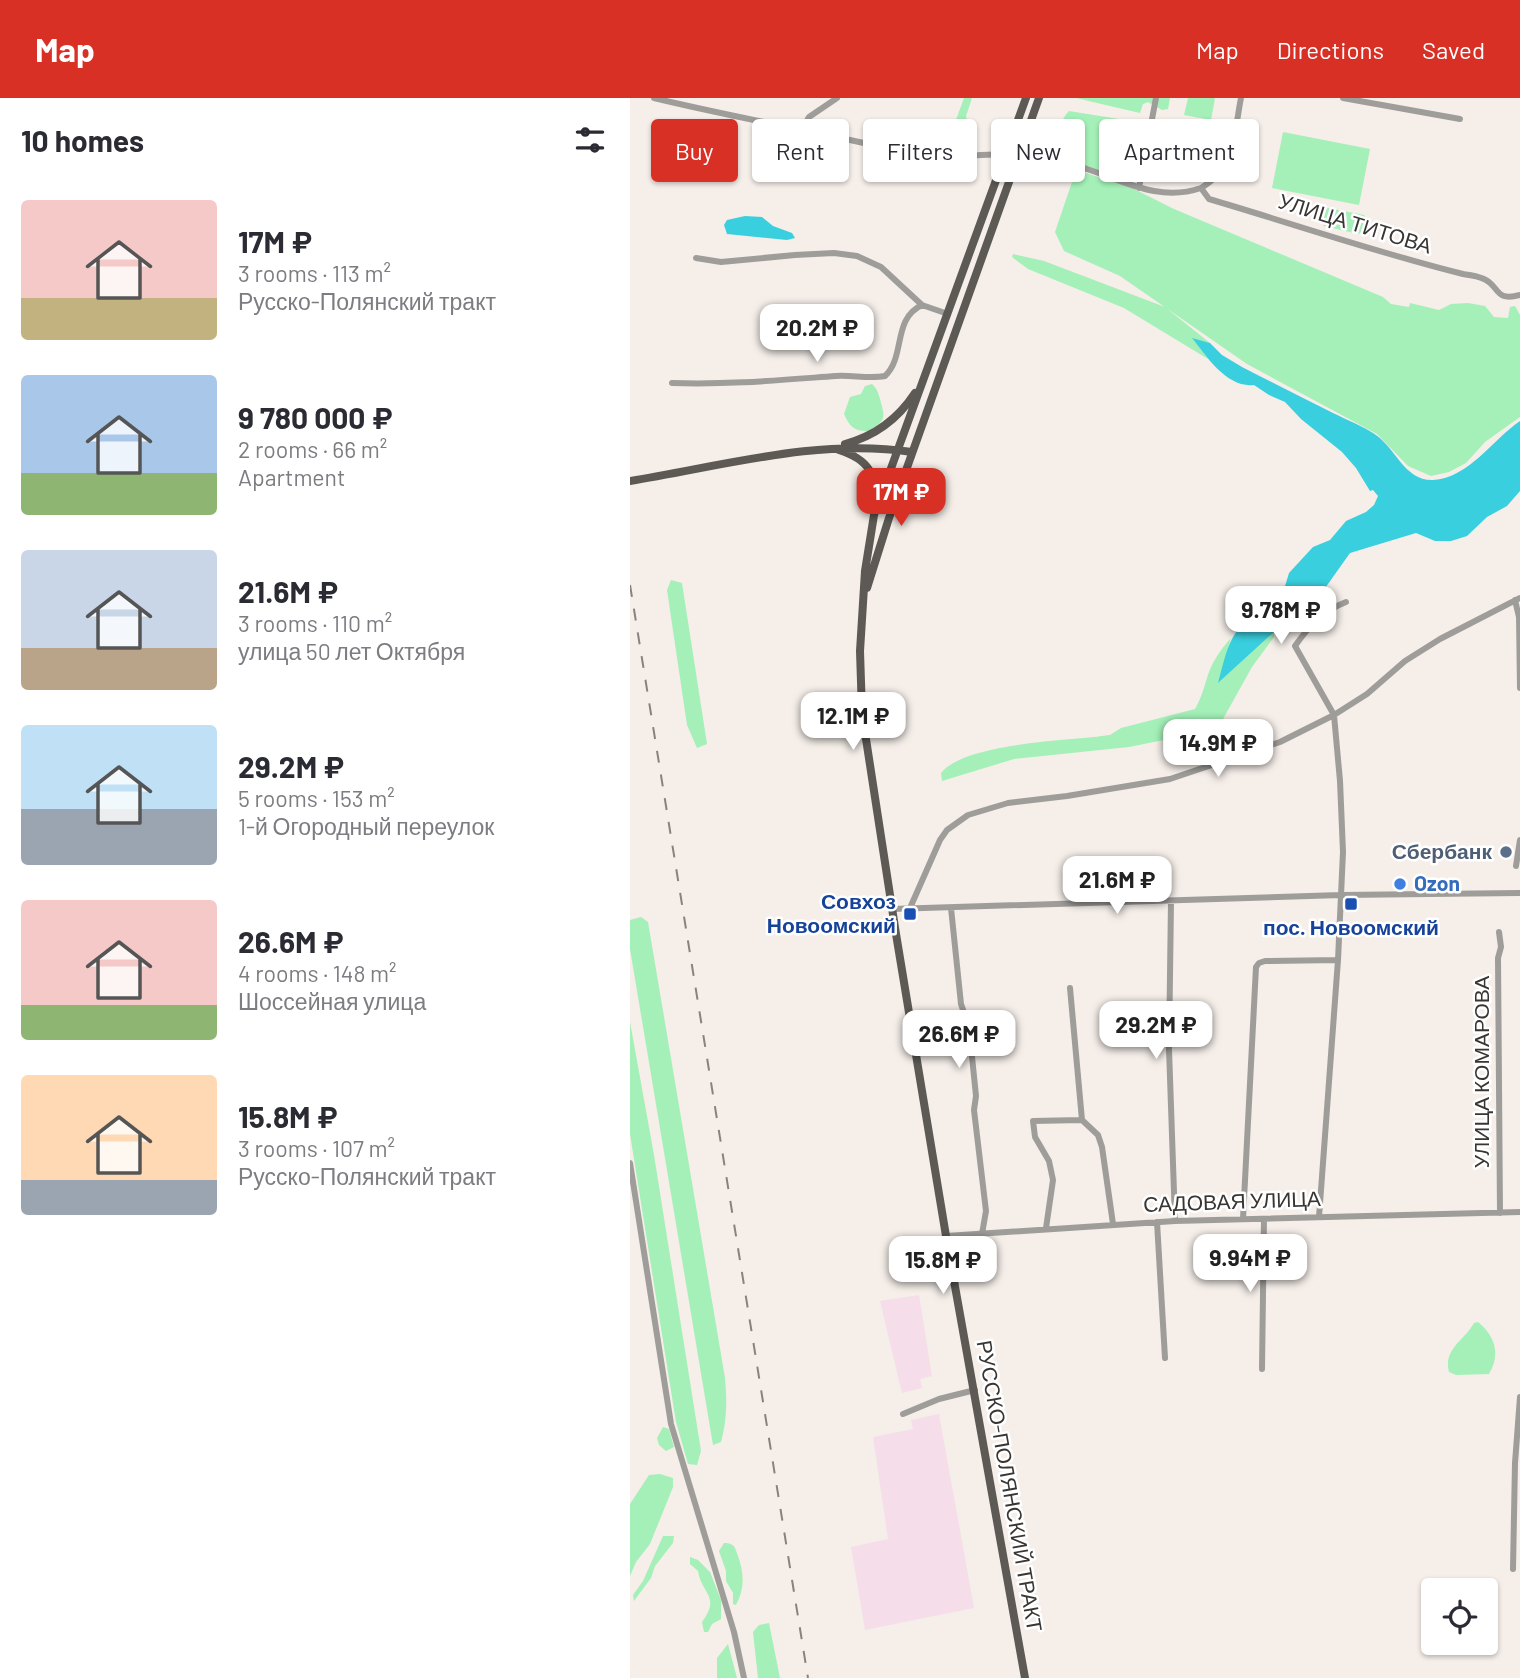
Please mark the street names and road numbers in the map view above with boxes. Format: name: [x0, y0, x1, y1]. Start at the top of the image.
street label: УЛИЦА ТИТОВА: [1276, 187, 1435, 258]
street label: УЛИЦА КОМАРОВА: [1468, 976, 1493, 1168]
street label: САДОВАЯ УЛИЦА: [1143, 1185, 1321, 1216]
street label: РУССКО-ПОЛЯНСКИЙ ТРАКТ: [973, 1338, 1048, 1634]

